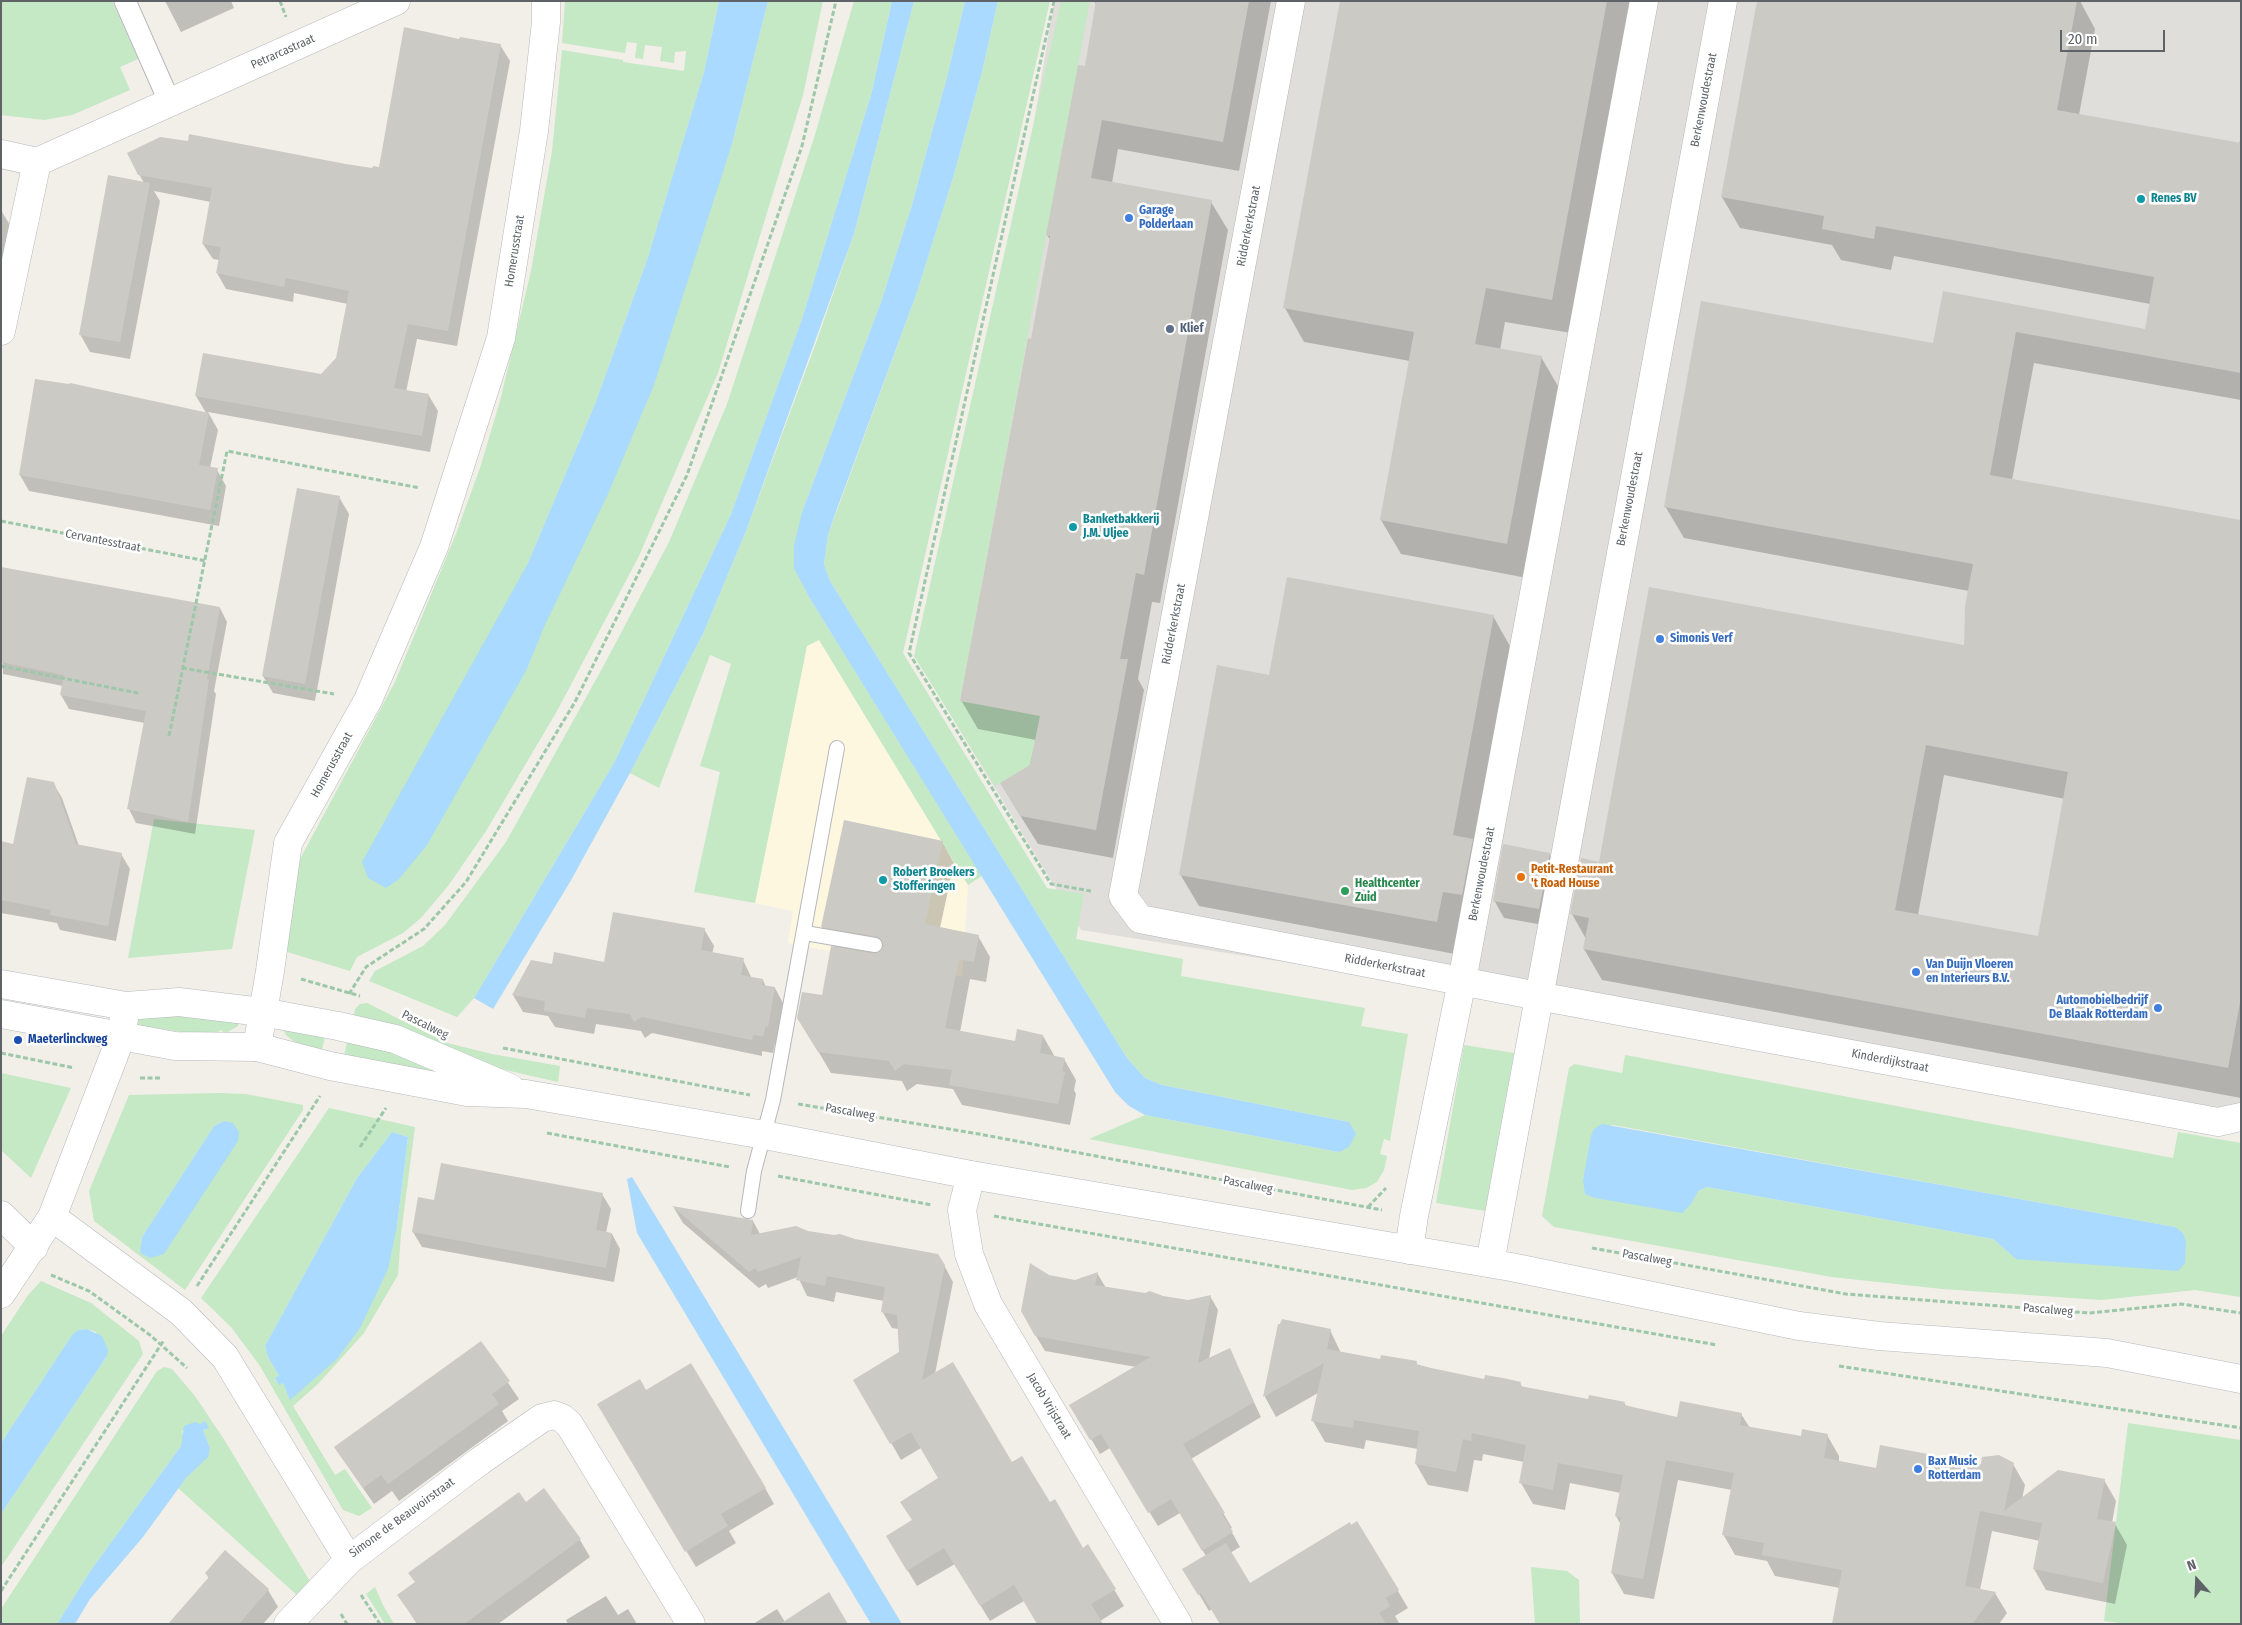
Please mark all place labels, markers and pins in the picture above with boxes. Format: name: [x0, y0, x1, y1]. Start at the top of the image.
place label: Renes BV: [2151, 192, 2197, 206]
marker: Renes BV: [2135, 193, 2147, 205]
place label: Garage Polderlaan: [1139, 204, 1193, 232]
marker: Garage Polderlaan: [1123, 212, 1135, 224]
place label: Klief: [1180, 322, 1203, 336]
marker: Klief: [1164, 323, 1176, 335]
place label: Banketbakkerij J.M. Uljee: [1083, 513, 1159, 541]
marker: Banketbakkerij J.M. Uljee: [1067, 521, 1079, 533]
place label: Simonis Verf: [1670, 632, 1732, 646]
marker: Simonis Verf: [1654, 633, 1666, 645]
place label: Petit-Restaurant 't Road House: [1531, 863, 1614, 891]
place label: Robert Broekers Stofferingen: [893, 866, 975, 894]
marker: Petit-Restaurant 't Road House: [1515, 871, 1527, 883]
marker: Robert Broekers Stofferingen: [877, 874, 889, 886]
place label: Healthcenter Zuid: [1355, 877, 1420, 905]
marker: Healthcenter Zuid: [1339, 885, 1351, 897]
place label: Van Duijn Vloeren en Interieurs B.V.: [1926, 958, 2013, 986]
marker: Van Duijn Vloeren en Interieurs B.V.: [1910, 966, 1922, 978]
place label: Automobielbedrijf De Blaak Rotterdam: [2049, 994, 2148, 1022]
marker: Automobielbedrijf De Blaak Rotterdam: [2152, 1002, 2164, 1014]
place label: Maeterlinckweg: [28, 1033, 107, 1047]
marker: Maeterlinckweg: [12, 1034, 24, 1046]
place label: Bax Music Rotterdam: [1928, 1455, 1981, 1483]
marker: Bax Music Rotterdam: [1912, 1463, 1924, 1475]

